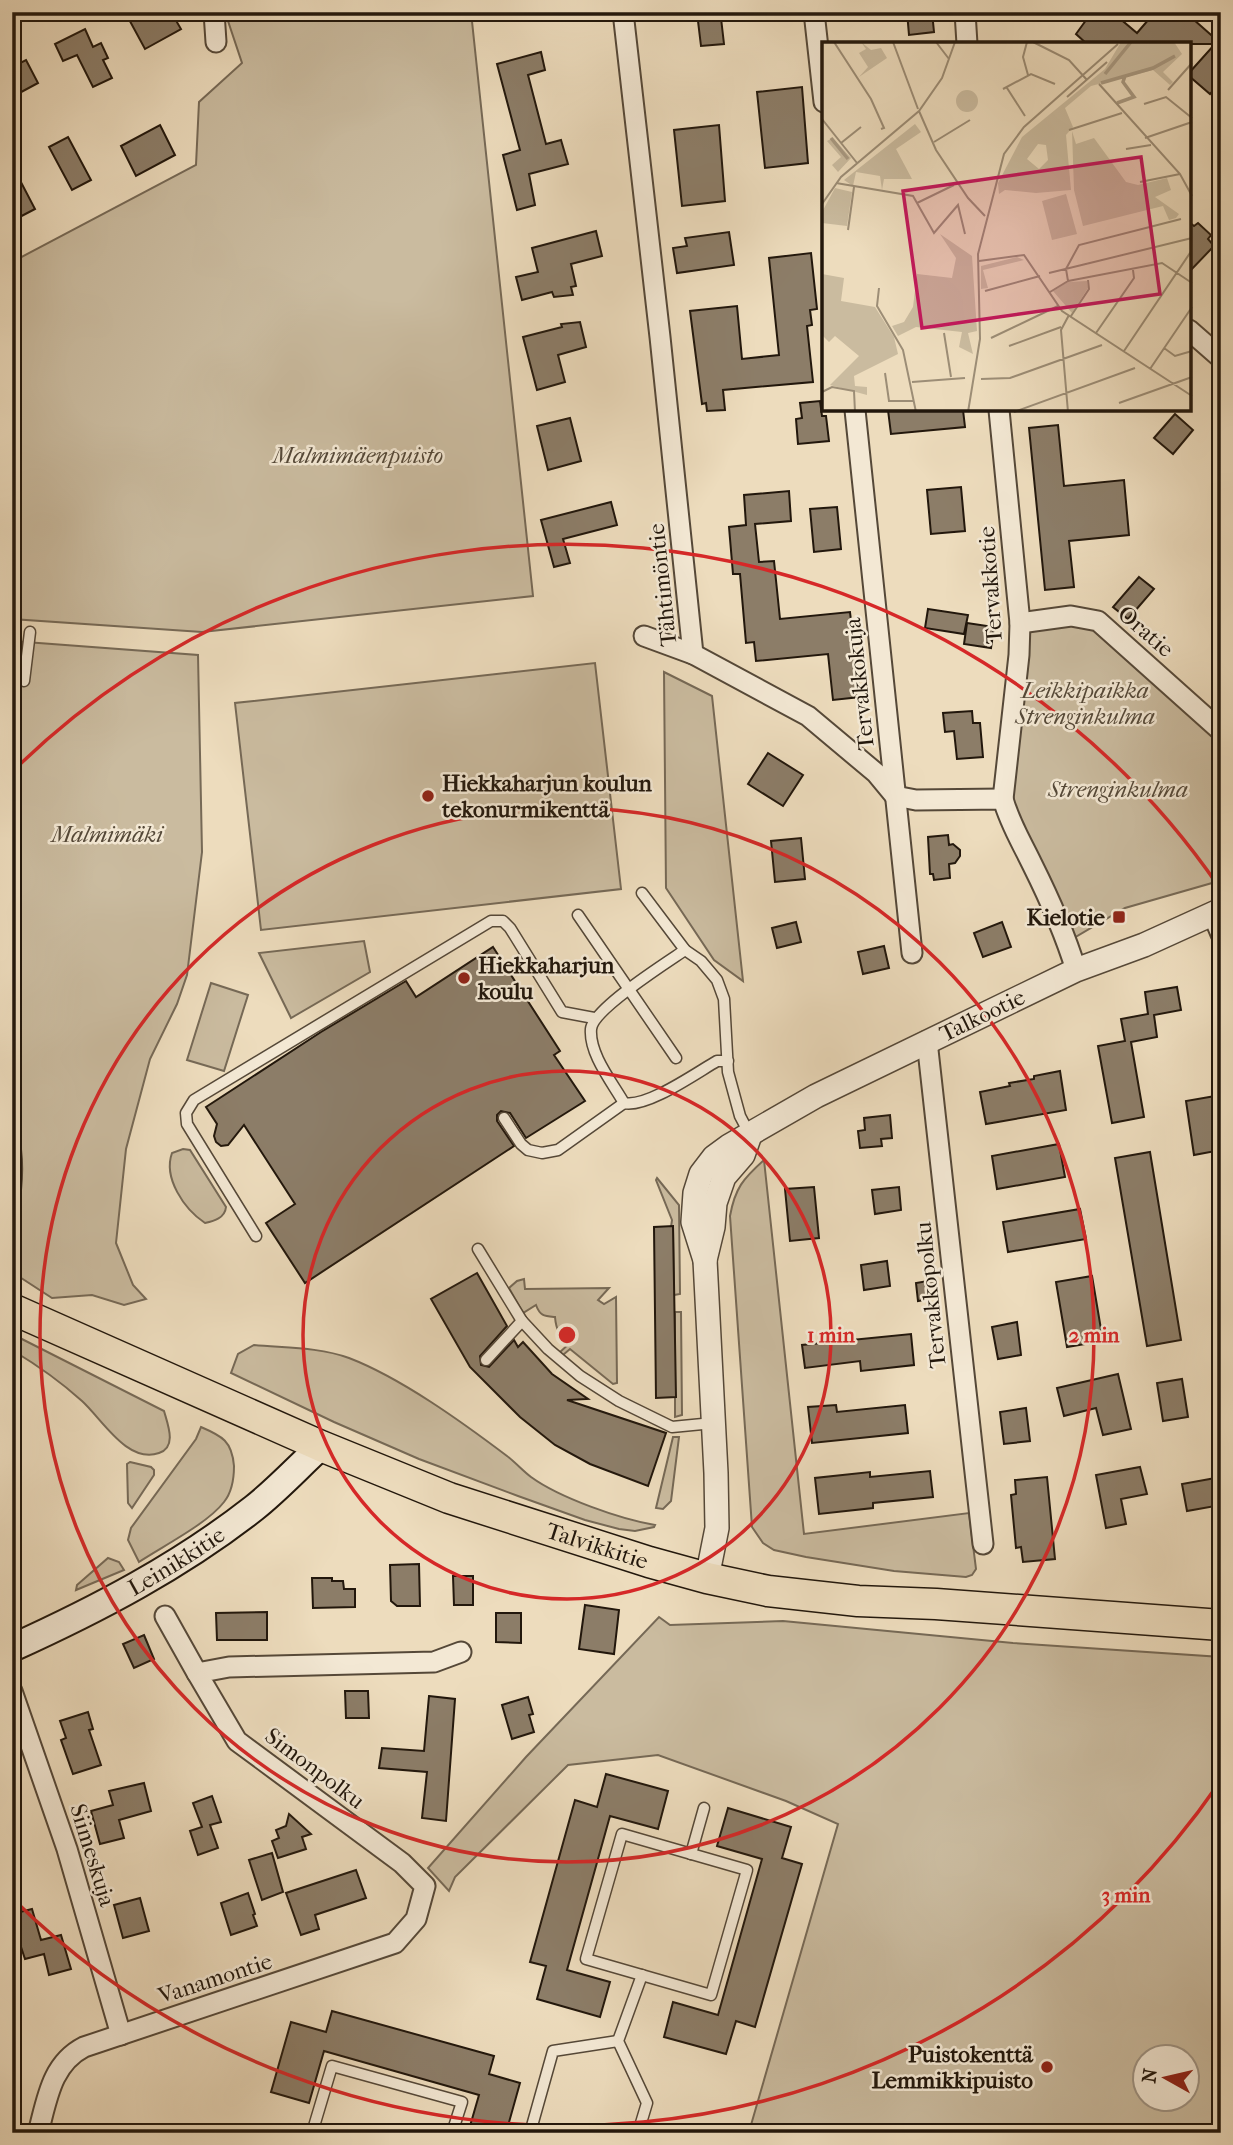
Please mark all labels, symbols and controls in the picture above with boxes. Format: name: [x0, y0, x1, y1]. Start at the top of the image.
inset map: [822, 42, 1191, 411]
park label: Malmimäenpuisto: [271, 442, 443, 469]
street label: Tähtimöntie: [643, 522, 682, 648]
street label: Tervakkotie: [973, 525, 1008, 645]
street label: Oratie: [1112, 600, 1179, 663]
street label: Tervakkokuja: [839, 616, 880, 751]
park label: Leikkipaikka Strenginkulma: [1014, 677, 1155, 730]
place label: Hiekkaharjun koulun tekonurmikenttä: [441, 770, 652, 823]
park label: Strenginkulma: [1047, 776, 1188, 803]
marker: Hiekkaharjun koulun tekonurmikenttä: [420, 788, 436, 804]
park label: Malmimäki: [49, 821, 164, 848]
place label: Kielotie: [1026, 904, 1106, 931]
marker: Kielotie: [1111, 909, 1127, 925]
place label: Hiekkaharjun koulu: [477, 952, 615, 1005]
marker: Hiekkaharjun koulu: [456, 970, 472, 986]
street label: Talkootie: [935, 983, 1029, 1048]
street label: Tervakkopolku: [909, 1221, 952, 1369]
centre of rings: [555, 1323, 579, 1347]
text: 1 min: [807, 1323, 856, 1347]
text: 2 min: [1068, 1323, 1120, 1347]
street label: Talvikkitie: [543, 1517, 652, 1575]
street label: Leinikkitie: [123, 1521, 230, 1602]
street label: Simonpolku: [260, 1722, 370, 1815]
street label: Siimeskuja: [64, 1801, 121, 1910]
text: 3 min: [1102, 1883, 1151, 1907]
street label: Vanamontie: [154, 1947, 275, 2010]
place label: Puistokenttä Lemmikkipuisto: [872, 2041, 1034, 2094]
north arrow: [1132, 2044, 1202, 2114]
marker: Puistokenttä Lemmikkipuisto: [1039, 2059, 1055, 2075]
text: N: [1138, 2067, 1162, 2084]

